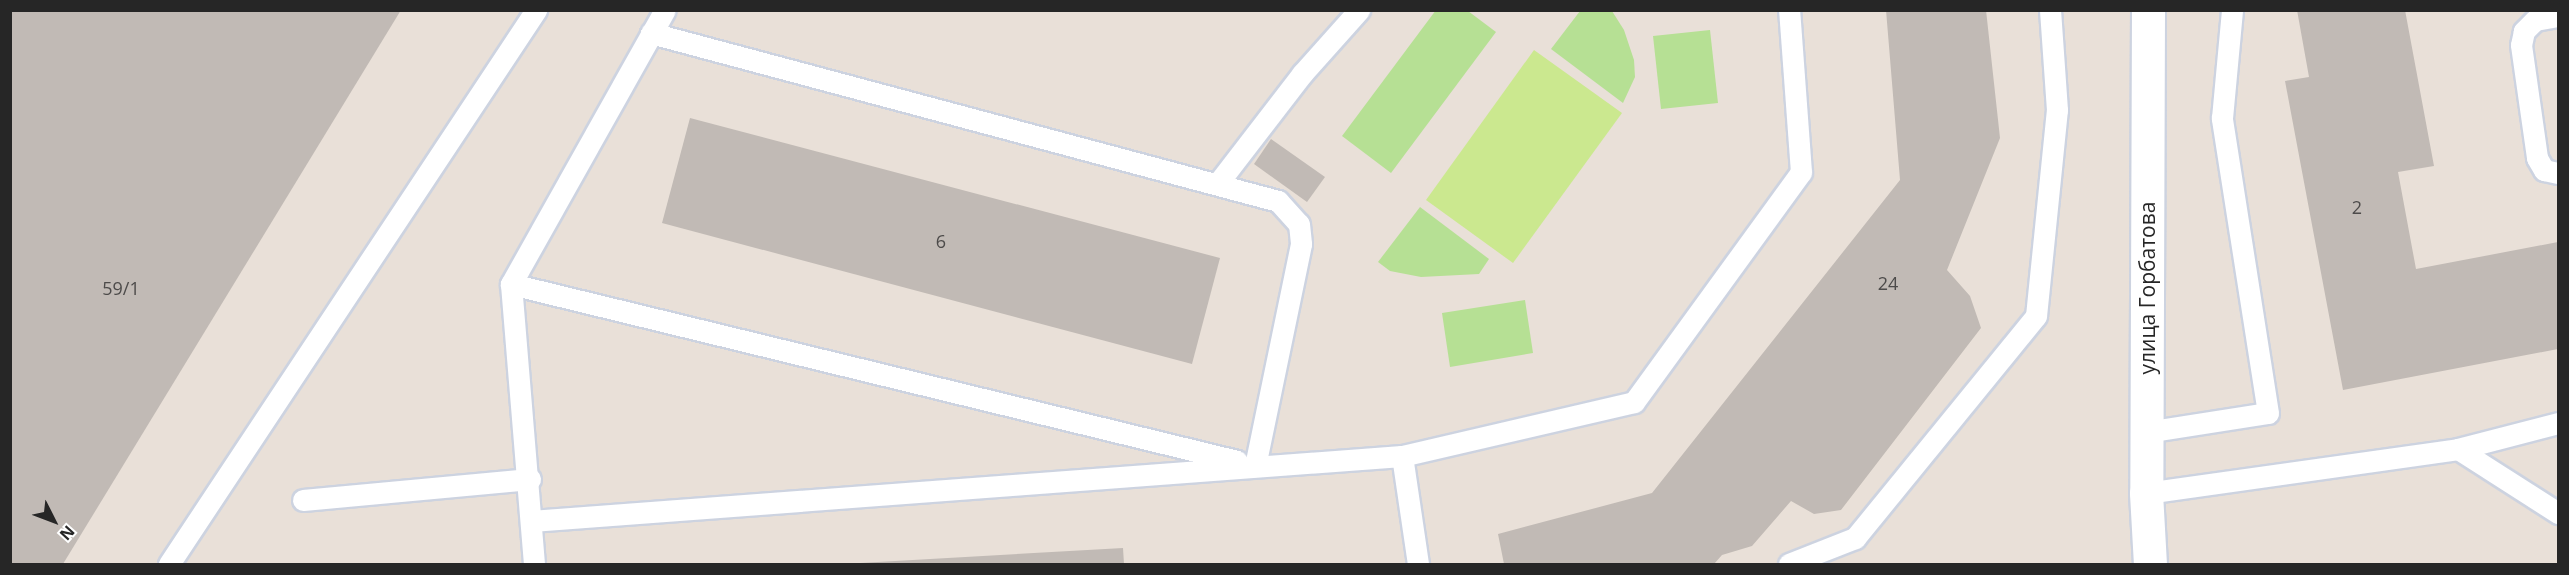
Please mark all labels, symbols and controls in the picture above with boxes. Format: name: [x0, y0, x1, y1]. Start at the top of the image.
house number: 2: [2352, 196, 2362, 218]
street label: улица Горбатова: [2134, 202, 2160, 374]
house number: 6: [936, 230, 946, 252]
house number: 24: [1878, 272, 1898, 294]
house number: 59/1: [102, 277, 140, 299]
north arrow: [24, 491, 84, 551]
text: N: [55, 521, 80, 545]

